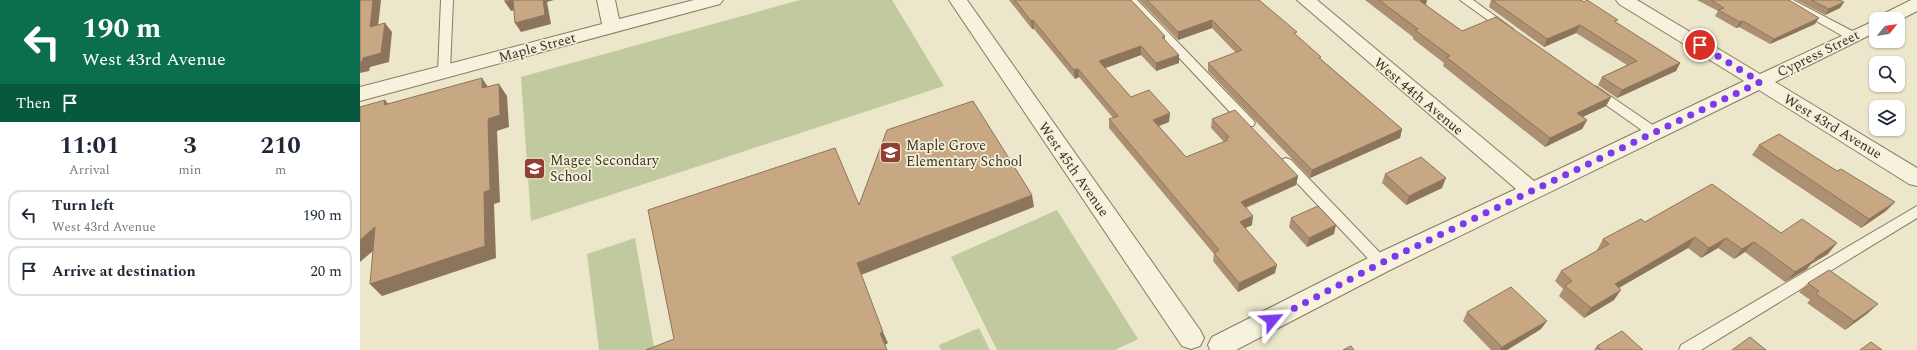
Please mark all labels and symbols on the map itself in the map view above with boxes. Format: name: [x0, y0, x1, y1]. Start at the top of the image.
north arrow: [1869, 12, 1905, 48]
street label: Cypress Street: [1773, 24, 1863, 82]
street label: Maple Street: [496, 27, 578, 68]
pin: [1683, 28, 1717, 62]
street label: West 44th Avenue: [1369, 53, 1468, 140]
street label: West 43rd Avenue: [1779, 89, 1886, 164]
street label: West 45th Avenue: [1033, 118, 1114, 221]
place label: Maple Grove Elementary School: [906, 135, 1022, 172]
school or university icon: Maple Grove Elementary School: [877, 140, 903, 166]
place label: Magee Secondary School: [550, 150, 660, 187]
school or university icon: Magee Secondary School: [522, 155, 548, 181]
position arrow: [1251, 299, 1293, 341]

